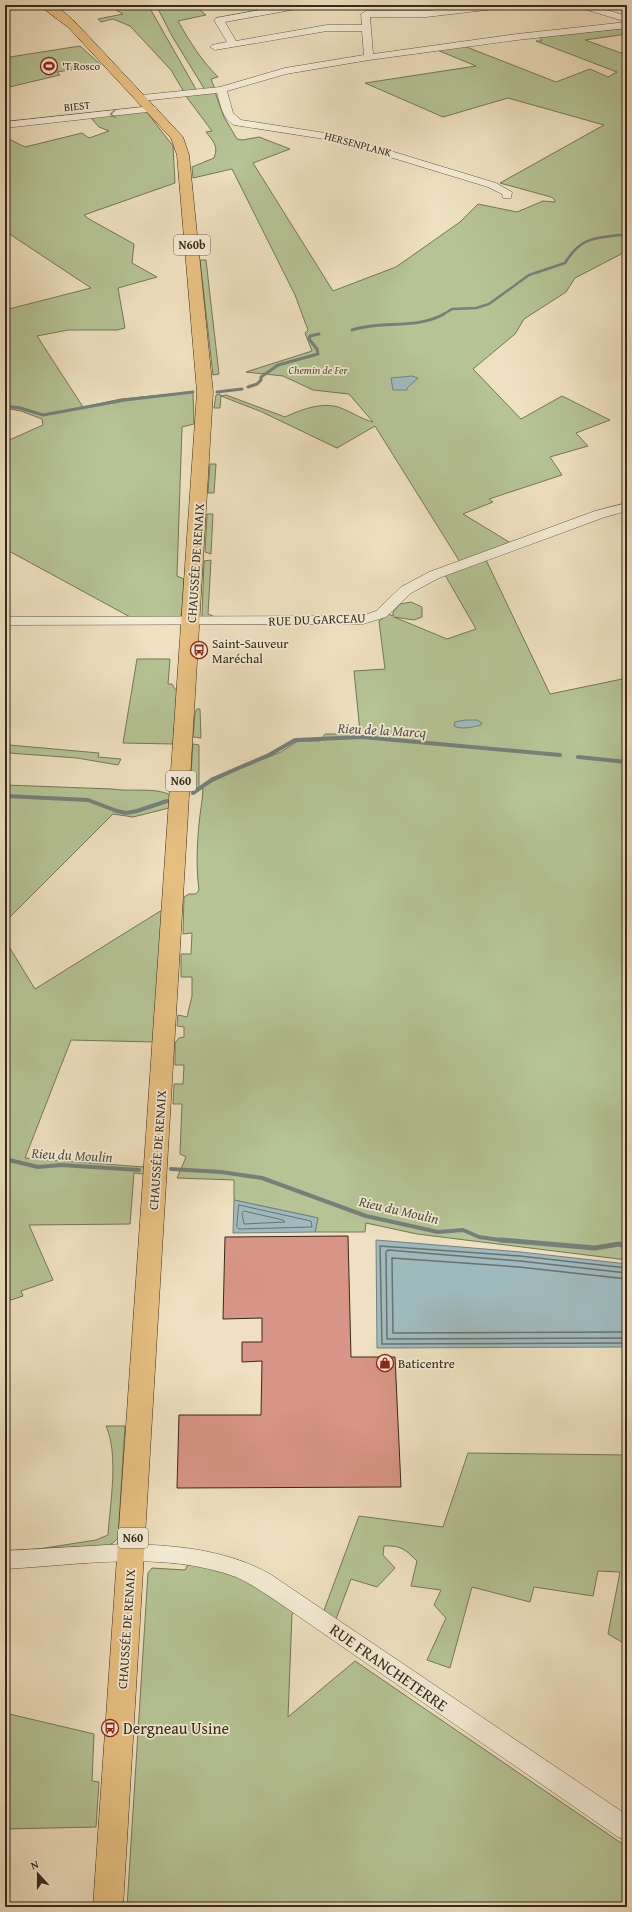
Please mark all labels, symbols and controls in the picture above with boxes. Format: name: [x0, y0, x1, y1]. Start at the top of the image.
sports icon: 'T Rosco: [39, 56, 59, 76]
place label: 'T Rosco: [62, 58, 101, 74]
street label: BIEST: [63, 97, 91, 115]
one-way arrow: [110, 109, 116, 118]
street label: HERSENPLANK: [323, 127, 394, 161]
road number: N60b: [174, 235, 210, 255]
park label: Chemin de Fer: [288, 362, 348, 378]
street label: CHAUSSÉE DE RENAIX: [182, 502, 209, 624]
street label: RUE DU GARCEAU: [268, 608, 366, 631]
place label: Saint-Sauveur Maréchal: [212, 634, 289, 668]
bus stop icon: Saint-Sauveur Maréchal: [189, 640, 209, 660]
water label: Rieu de la Marcq: [336, 718, 427, 742]
road number: N60: [166, 771, 196, 791]
street label: CHAUSSÉE DE RENAIX: [144, 1089, 171, 1211]
water label: Rieu du Moulin: [30, 1143, 113, 1167]
water label: Rieu du Moulin: [356, 1191, 441, 1229]
shop icon: Baticentre: [375, 1353, 395, 1373]
place label: Baticentre: [398, 1354, 455, 1373]
road number: N60: [118, 1528, 148, 1548]
street label: CHAUSSÉE DE RENAIX: [113, 1568, 140, 1690]
street label: RUE FRANCHETERRE: [325, 1617, 453, 1717]
place label: Dergneau Usine: [123, 1716, 229, 1740]
bus stop icon: Dergneau Usine: [100, 1718, 120, 1738]
north arrow: [18, 1854, 58, 1894]
text: N: [28, 1856, 41, 1873]

